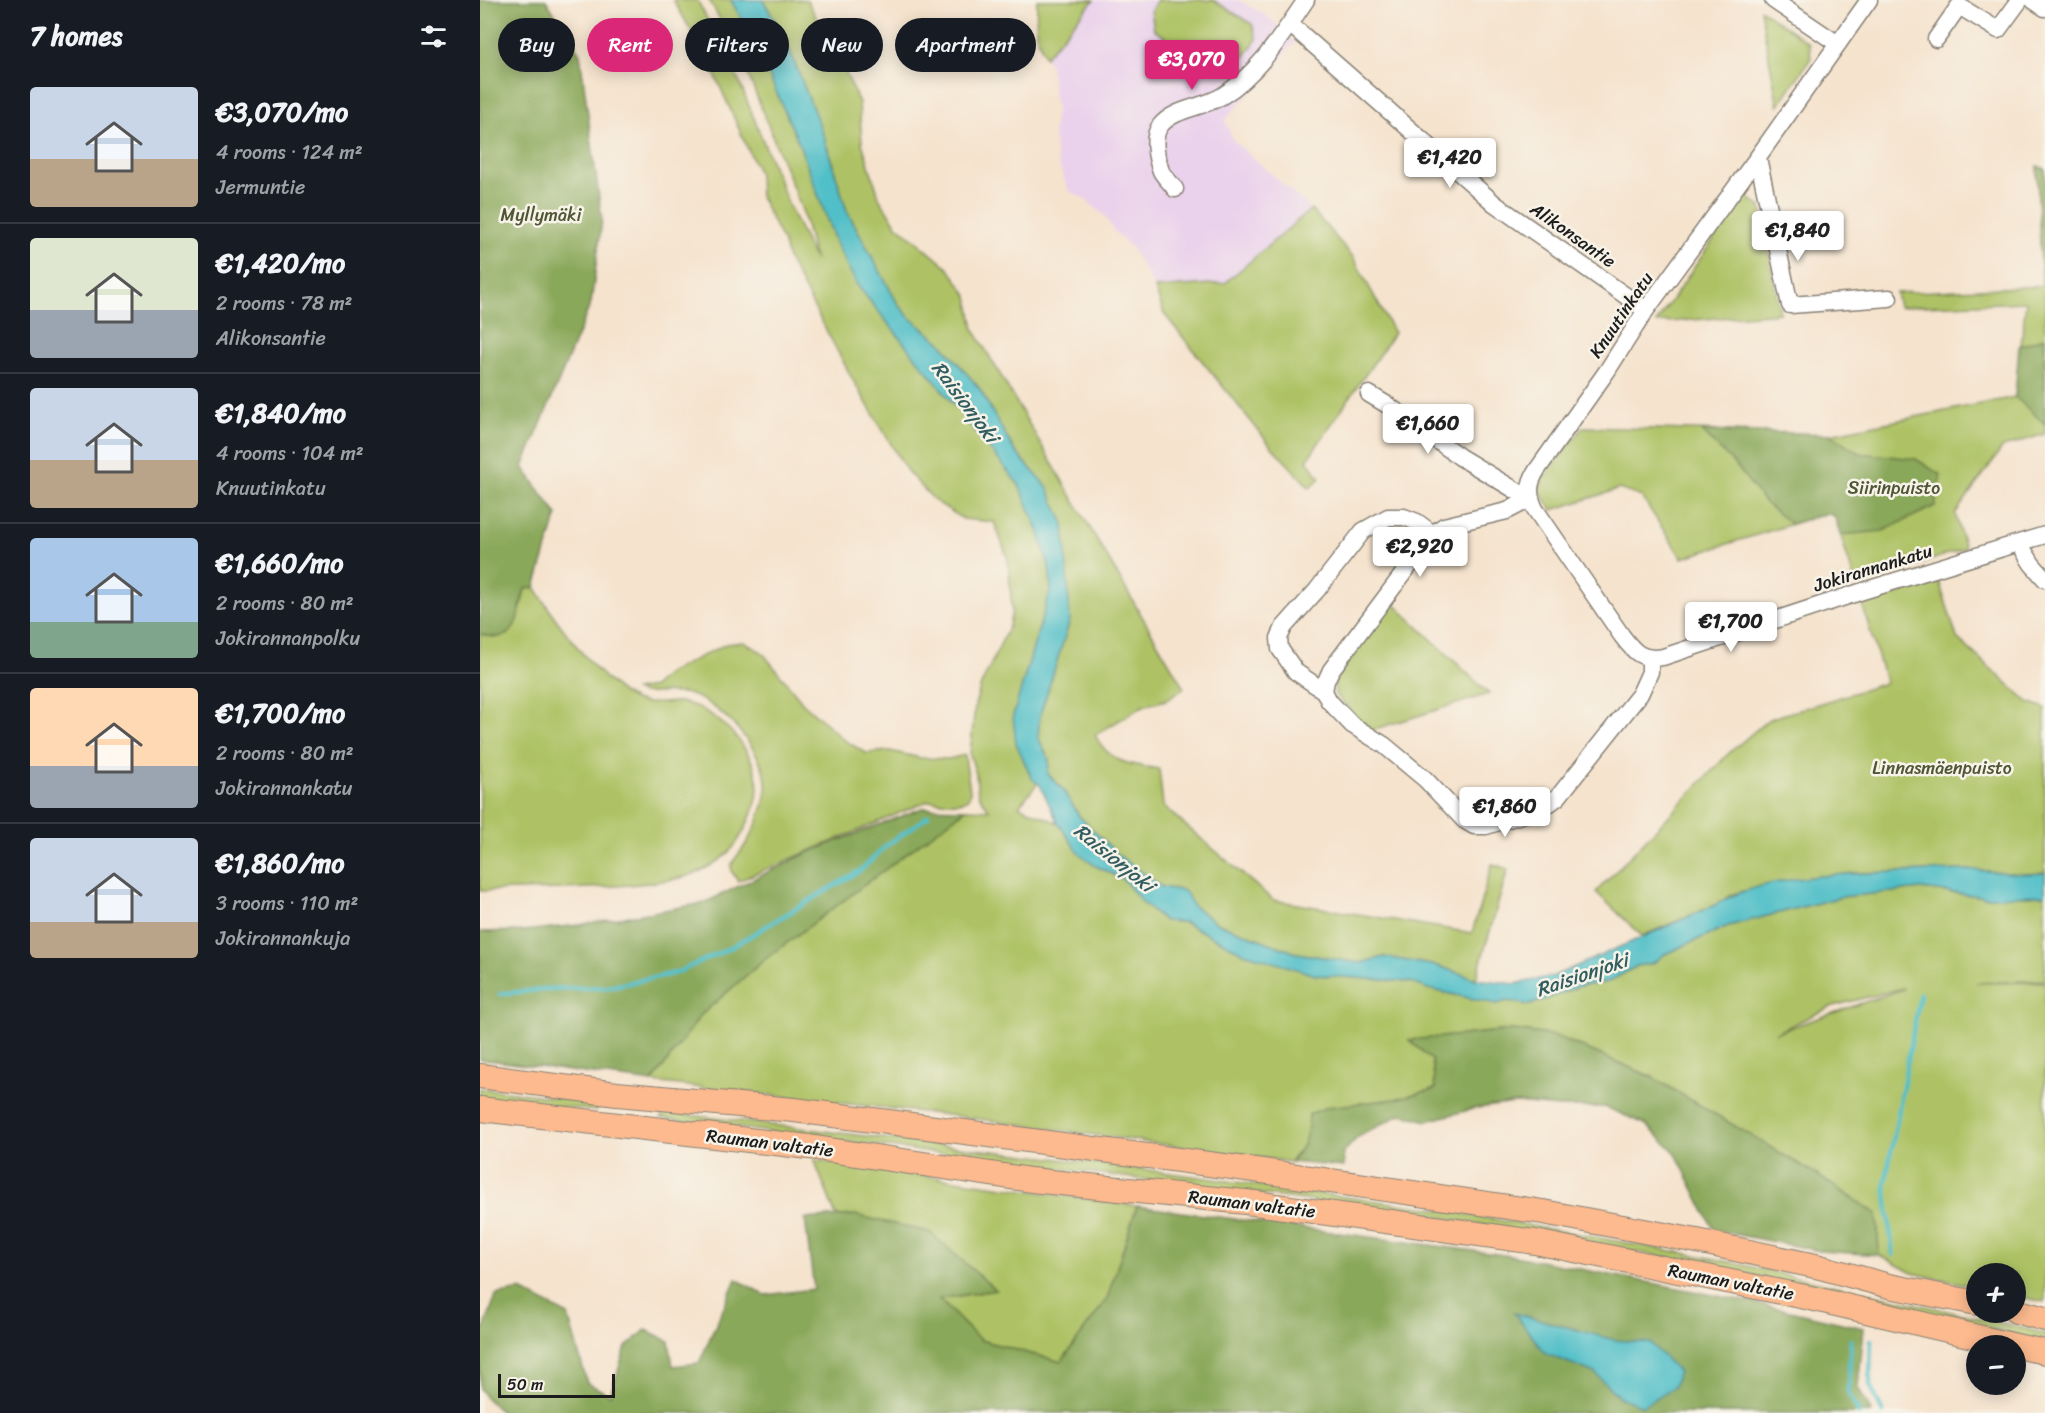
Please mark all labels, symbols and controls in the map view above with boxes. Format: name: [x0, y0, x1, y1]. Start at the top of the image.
text: 7 homes: [30, 13, 122, 59]
chip: Buy: [498, 18, 575, 72]
chip: Rent: [587, 18, 673, 72]
chip: Filters: [685, 18, 789, 72]
chip: New: [801, 18, 883, 72]
chip: Apartment: [895, 18, 1036, 72]
icon: filters: [417, 20, 450, 53]
pin: €3,070: [1143, 40, 1241, 91]
text: €3,070: [1159, 42, 1225, 77]
text: €3,070/mo: [216, 89, 348, 135]
icon: home: [78, 111, 150, 183]
text: 4 rooms · 124 m²: [216, 135, 363, 170]
pin: €1,420: [1401, 138, 1499, 189]
text: €1,420: [1418, 140, 1482, 175]
text: Jermuntie: [216, 170, 305, 205]
street label: Alikonsantie: [1523, 193, 1623, 276]
park label: Myllymäki: [500, 199, 583, 231]
pin: €1,840: [1749, 211, 1847, 262]
text: €1,840: [1766, 213, 1830, 248]
text: €1,420/mo: [216, 240, 345, 286]
icon: home: [78, 262, 150, 334]
street label: Knuutinkatu: [1580, 265, 1662, 365]
text: 2 rooms · 78 m²: [216, 286, 352, 321]
text: Alikonsantie: [216, 321, 326, 356]
water label: Raisionjoki: [922, 353, 1010, 453]
text: €1,840/mo: [216, 390, 346, 436]
pin: €1,660: [1379, 404, 1477, 455]
text: €1,660: [1397, 406, 1459, 441]
icon: home: [78, 412, 150, 484]
text: 4 rooms · 104 m²: [216, 436, 364, 471]
text: Knuutinkatu: [216, 471, 326, 506]
park label: Siirinpuisto: [1848, 472, 1940, 504]
pin: €2,920: [1371, 527, 1469, 578]
text: €2,920: [1387, 529, 1453, 564]
street label: Jokirannankatu: [1809, 535, 1937, 602]
text: €1,660/mo: [216, 540, 343, 586]
icon: home: [78, 562, 150, 634]
text: 2 rooms · 80 m²: [216, 586, 354, 621]
pin: €1,700: [1682, 602, 1780, 653]
text: €1,700: [1699, 604, 1763, 639]
text: Jokirannanpolku: [216, 621, 360, 656]
text: €1,700/mo: [216, 690, 345, 736]
icon: home: [78, 712, 150, 784]
text: 2 rooms · 80 m²: [216, 736, 354, 771]
park label: Linnasmäenpuisto: [1872, 752, 2012, 784]
text: Jokirannankatu: [216, 771, 353, 806]
pin: €1,860: [1456, 787, 1554, 838]
text: €1,860: [1473, 789, 1537, 824]
water label: Raisionjoki: [1066, 814, 1165, 904]
text: €1,860/mo: [216, 840, 344, 886]
icon: home: [78, 862, 150, 934]
text: 3 rooms · 110 m²: [216, 886, 358, 921]
text: Jokirannankuja: [216, 921, 350, 956]
water label: Raisionjoki: [1531, 942, 1636, 1007]
street label: Rauman valtatie: [705, 1119, 835, 1167]
street label: Rauman valtatie: [1187, 1180, 1317, 1228]
street label: Rauman valtatie: [1665, 1254, 1797, 1310]
map controls: [1966, 1263, 2026, 1395]
button: +: [1966, 1263, 2026, 1323]
button: −: [1966, 1335, 2026, 1395]
text: 50 m: [507, 1370, 543, 1399]
scale bar: [498, 1371, 615, 1398]

